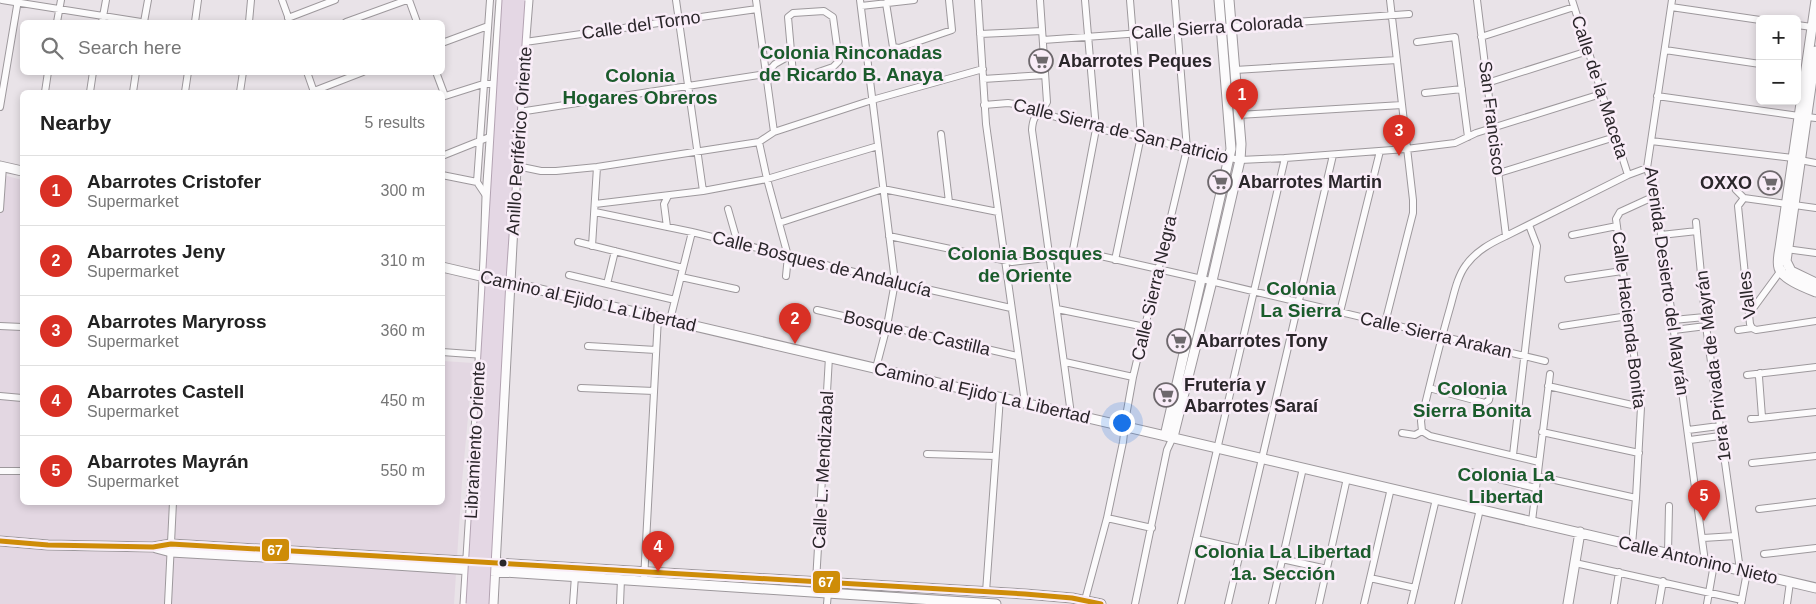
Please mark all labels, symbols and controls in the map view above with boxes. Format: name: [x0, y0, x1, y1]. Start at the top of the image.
street label: Calle del Torno: [580, 7, 702, 43]
street label: Calle Sierra Colorada: [1130, 11, 1305, 43]
street label: Calle de la Maceta: [1567, 13, 1633, 162]
map controls: [1756, 15, 1801, 105]
button: +: [1756, 15, 1801, 60]
search box: [20, 20, 445, 75]
icon: search: [38, 34, 66, 62]
text: Search here: [78, 37, 182, 58]
district label: Colonia Rinconadas de Ricardo B. Anaya: [759, 42, 943, 85]
street label: Anillo Periférico Oriente: [502, 46, 536, 236]
supermarket icon: Abarrotes Peques: [1028, 48, 1054, 74]
place label: Abarrotes Peques: [1058, 51, 1212, 71]
street label: San Francisco: [1475, 60, 1509, 176]
button: −: [1756, 60, 1801, 105]
district label: Colonia Hogares Obreros: [562, 65, 718, 108]
pin: 1: [1226, 79, 1258, 120]
street label: Calle Sierra de San Patricio: [1011, 95, 1231, 167]
text: Nearby: [40, 111, 111, 134]
text: 5 results: [365, 114, 425, 131]
pin: 3: [1383, 115, 1415, 156]
street label: Avenida Desierto del Mayrán: [1641, 165, 1693, 397]
supermarket icon: Abarrotes Martin: [1207, 169, 1233, 195]
supermarket icon: OXXO: [1757, 170, 1783, 196]
text: Abarrotes Cristofer: [87, 171, 261, 192]
place label: Abarrotes Martin: [1238, 172, 1382, 192]
place label: OXXO: [1700, 173, 1752, 193]
text: 1: [52, 182, 60, 199]
text: 300 m: [381, 182, 425, 199]
text: Supermarket: [87, 193, 179, 210]
street label: Calle Sierra Negra: [1128, 213, 1181, 362]
street label: Calle Bosques de Andalucía: [710, 227, 935, 301]
street label: Calle Hacienda Bonita: [1608, 230, 1650, 411]
text: Abarrotes Jeny: [87, 241, 225, 262]
district label: Colonia Bosques de Oriente: [947, 243, 1103, 286]
text: 2: [52, 252, 60, 269]
text: 310 m: [381, 252, 425, 269]
text: Supermarket: [87, 263, 179, 280]
street label: Camino al Ejido La Libertad: [478, 266, 698, 336]
street label: 1era Privada de Mayrán: [1691, 269, 1735, 463]
street label: Valles: [1734, 270, 1760, 320]
district label: Colonia La Sierra: [1260, 278, 1342, 321]
pin: 2: [779, 303, 811, 344]
street label: Bosque de Castilla: [842, 306, 993, 360]
street label: Calle Sierra Arakan: [1358, 308, 1514, 362]
text: Abarrotes Maryross: [87, 311, 267, 332]
text: 3: [52, 322, 60, 339]
text: 360 m: [381, 322, 425, 339]
supermarket icon: Abarrotes Tony: [1166, 328, 1192, 354]
place label: Abarrotes Tony: [1196, 331, 1328, 351]
text: Supermarket: [87, 333, 179, 350]
street label: Camino al Ejido La Libertad: [872, 358, 1092, 428]
street label: Libramiento Oriente: [461, 361, 489, 519]
place label: Frutería y Abarrotes Saraí: [1184, 375, 1319, 416]
district label: Colonia Sierra Bonita: [1413, 378, 1532, 421]
text: Abarrotes Castell: [87, 381, 244, 402]
supermarket icon: Frutería y Abarrotes Saraí: [1153, 382, 1179, 408]
street label: Calle L. Mendizabal: [809, 391, 837, 549]
text: 4: [52, 392, 60, 409]
text: 450 m: [381, 392, 425, 409]
text: Supermarket: [87, 403, 179, 420]
your location: [1109, 410, 1135, 436]
text: Abarrotes Mayrán: [87, 451, 249, 472]
text: 5: [52, 462, 60, 479]
text: 550 m: [381, 462, 425, 479]
district label: Colonia La Libertad: [1457, 464, 1555, 507]
text: Supermarket: [87, 473, 179, 490]
pin: 5: [1688, 480, 1720, 521]
pin: 4: [642, 531, 674, 572]
street label: Calle Antonino Nieto: [1616, 532, 1780, 588]
line badge: 67: [261, 538, 290, 562]
district label: Colonia La Libertad 1a. Sección: [1194, 541, 1372, 584]
text: 67: [267, 542, 283, 558]
unlabelled marker: [498, 558, 508, 568]
line badge: 67: [812, 570, 841, 594]
text: 67: [818, 574, 834, 590]

